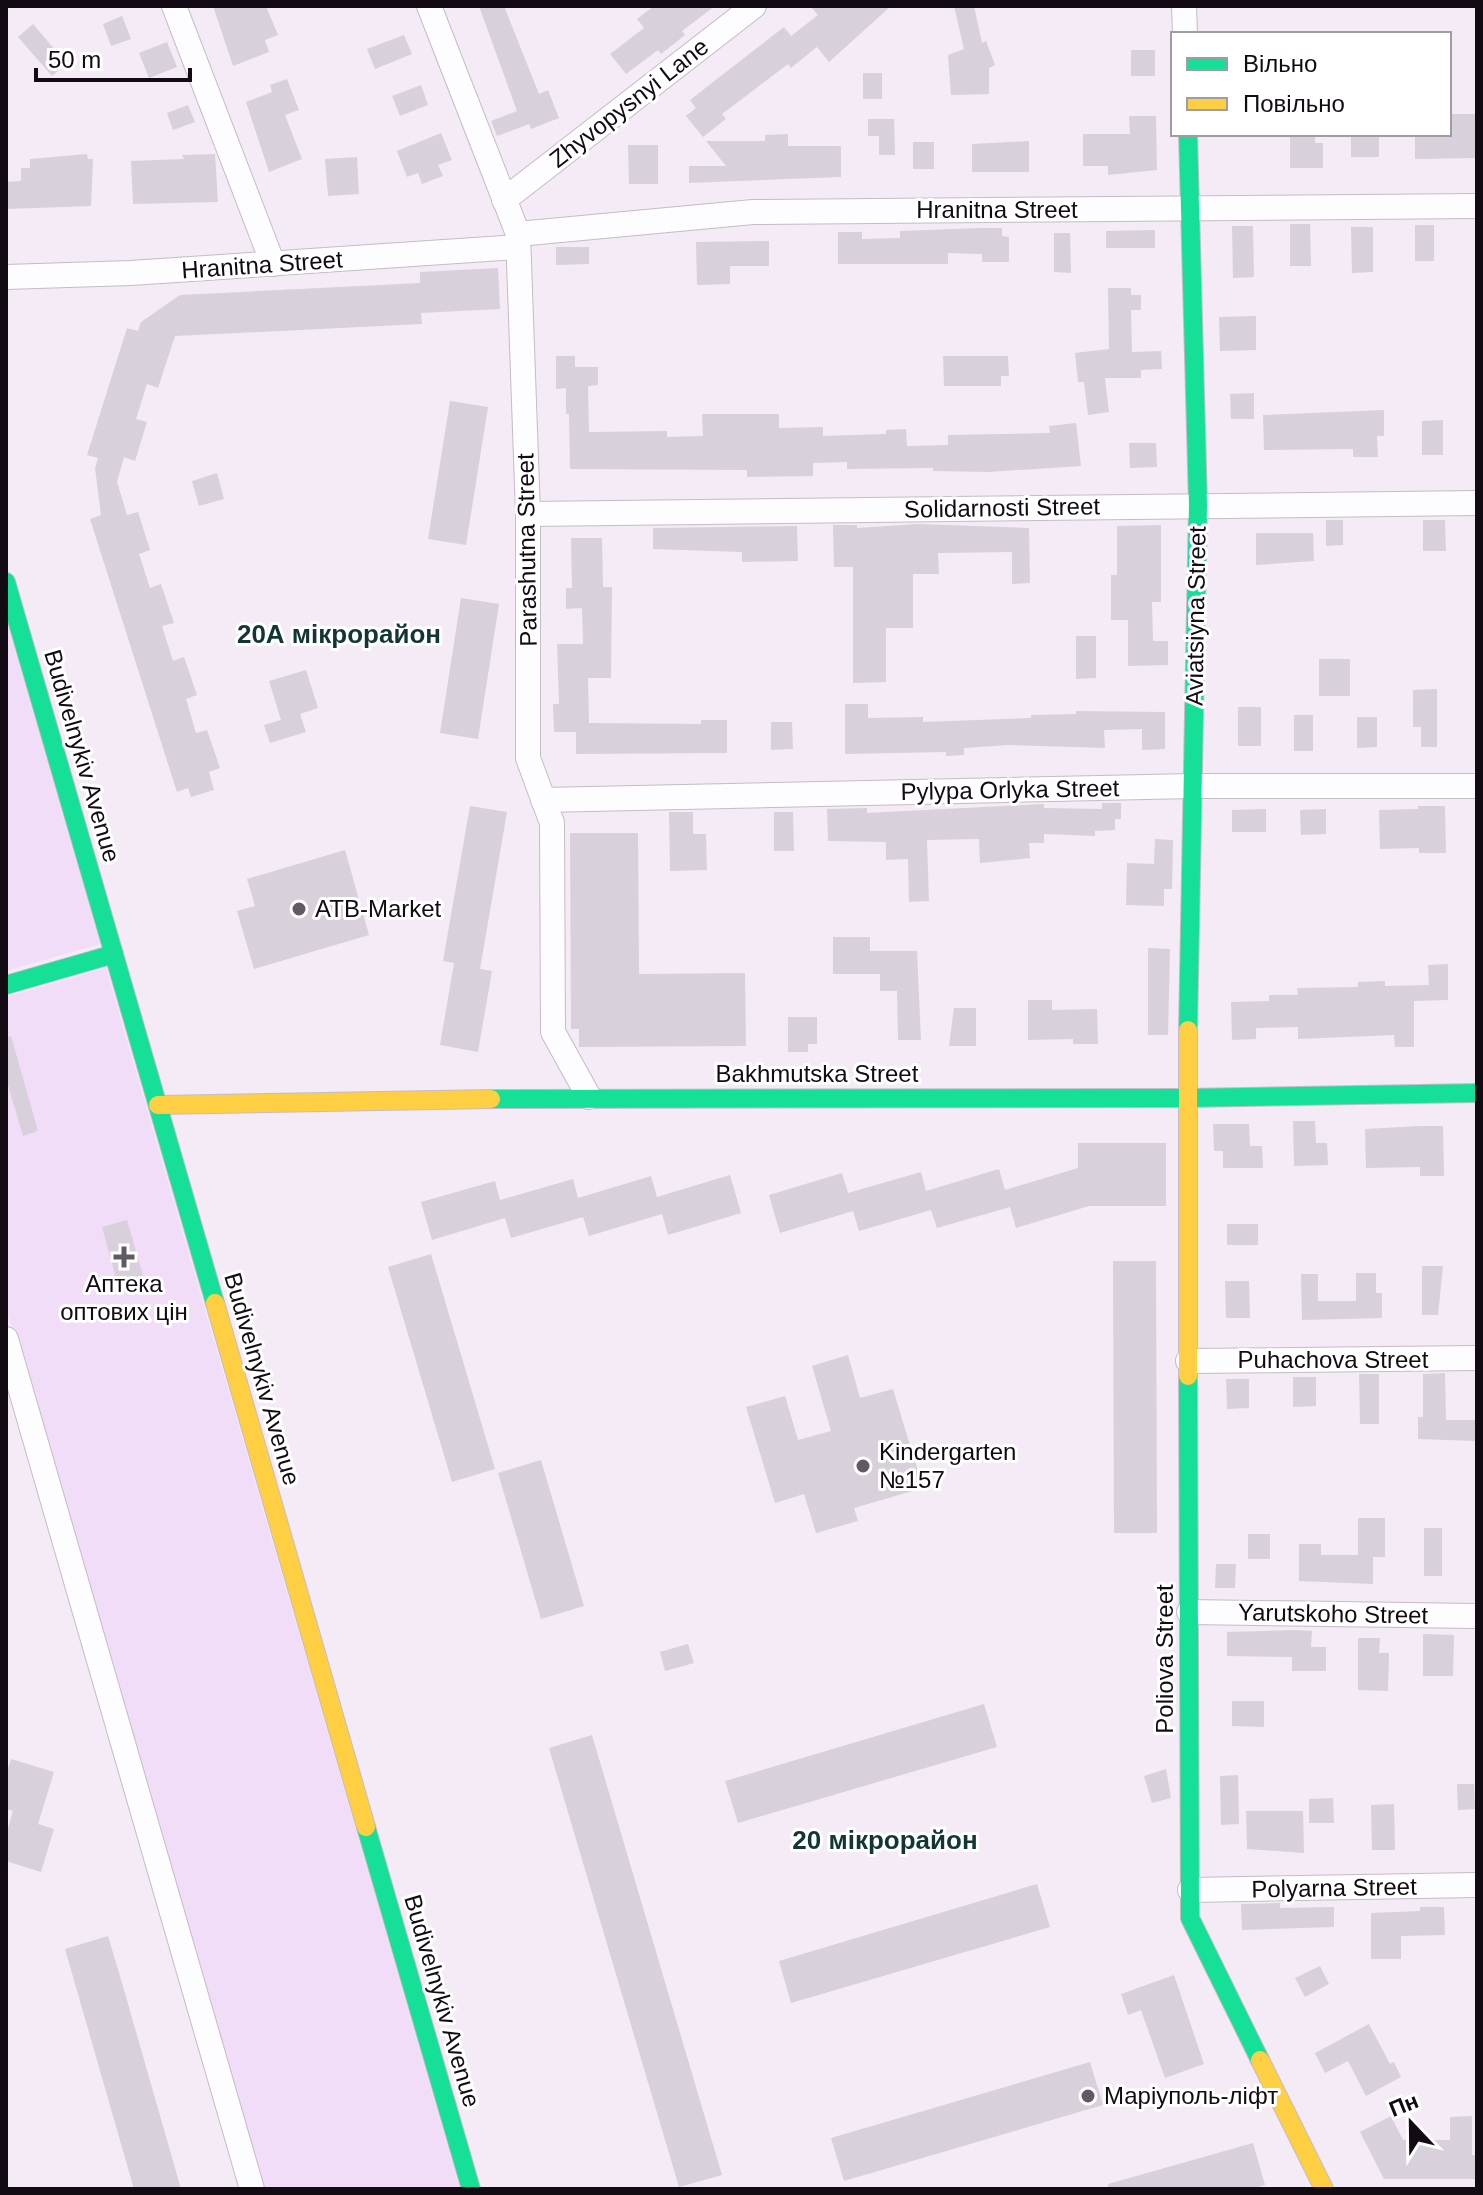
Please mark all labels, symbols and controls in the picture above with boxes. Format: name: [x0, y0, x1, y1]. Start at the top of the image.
scale bar: [36, 32, 190, 82]
street label: Zhyvopysnyi Lane: [544, 32, 713, 173]
legend: [1171, 32, 1451, 136]
text: 50 m: [48, 46, 101, 73]
text: Вільно: [1243, 50, 1317, 77]
text: Повільно: [1243, 90, 1345, 117]
street label: Hranitna Street: [916, 196, 1078, 223]
street label: Hranitna Street: [181, 245, 344, 284]
street label: Parashutna Street: [511, 453, 542, 647]
street label: Solidarnosti Street: [904, 492, 1101, 523]
street label: Aviatsiyna Street: [1180, 526, 1211, 706]
district label: 20А мікрорайон: [237, 619, 441, 649]
street label: Budivelnykiv Avenue: [39, 647, 126, 865]
street label: Pylypa Orlyka Street: [900, 774, 1120, 805]
place label: ATB-Market: [315, 895, 442, 922]
marker: ATB-Market: [290, 900, 308, 918]
street label: Bakhmutska Street: [716, 1060, 919, 1087]
marker: Аптека оптових цін: [115, 1248, 133, 1266]
place label: Аптека оптових цін: [60, 1270, 188, 1325]
street label: Budivelnykiv Avenue: [219, 1270, 306, 1488]
street label: Puhachova Street: [1238, 1346, 1429, 1373]
place label: Kindergarten №157: [879, 1438, 1016, 1493]
marker: Kindergarten №157: [854, 1457, 872, 1475]
street label: Poliova Street: [1151, 1584, 1178, 1734]
street label: Yarutskoho Street: [1238, 1598, 1429, 1629]
district label: 20 мікрорайон: [792, 1825, 978, 1855]
street label: Polyarna Street: [1251, 1873, 1417, 1902]
street label: Budivelnykiv Avenue: [399, 1892, 486, 2110]
place label: Маріуполь-ліфт: [1104, 2082, 1278, 2109]
north arrow: [1371, 2083, 1451, 2163]
marker: Маріуполь-ліфт: [1079, 2087, 1097, 2105]
text: Пн: [1386, 2088, 1422, 2122]

